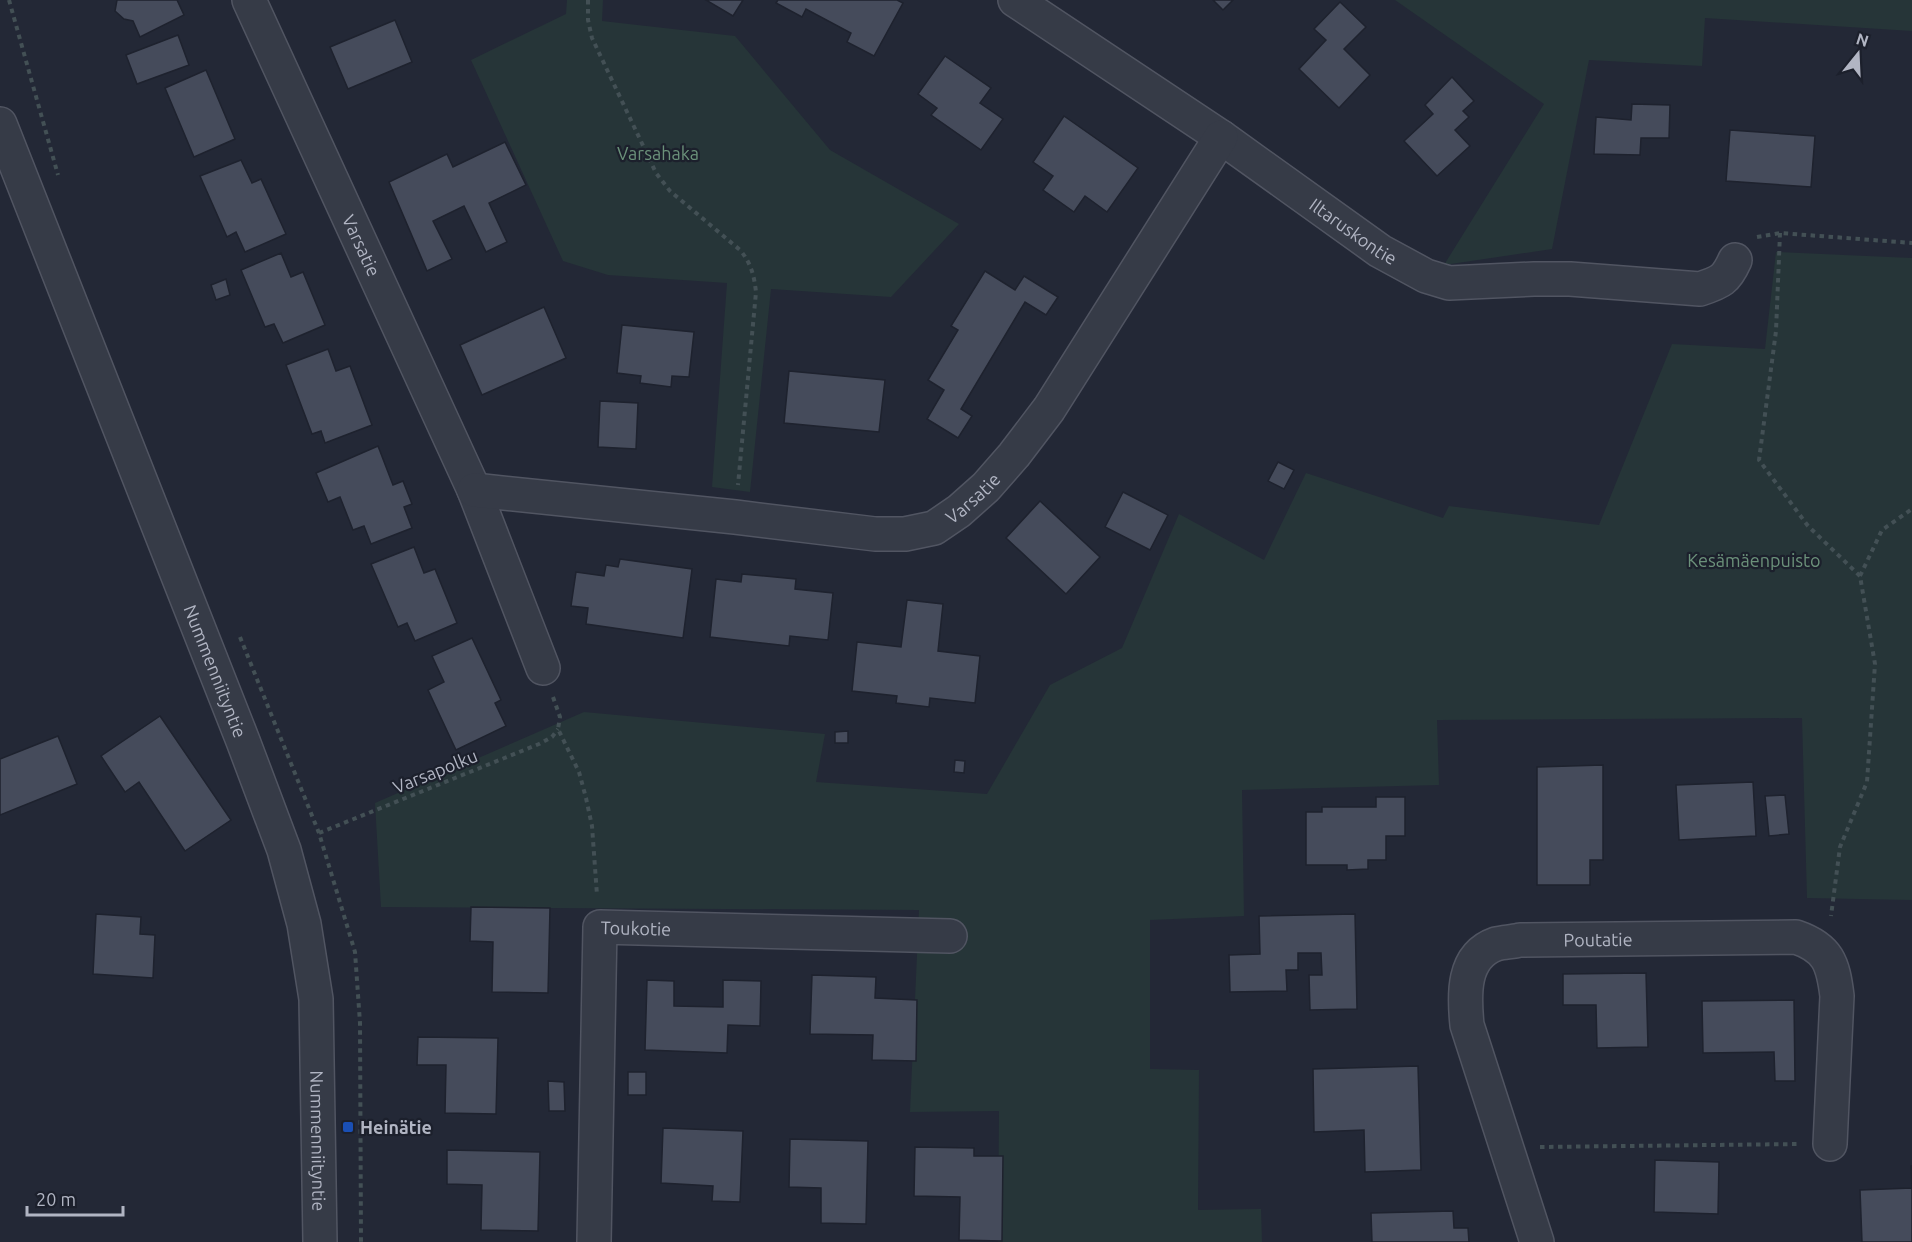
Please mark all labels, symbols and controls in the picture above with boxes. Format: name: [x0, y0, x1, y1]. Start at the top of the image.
north arrow: [1828, 24, 1888, 84]
text: N: [1854, 29, 1871, 50]
park label: Varsahaka: [617, 143, 699, 163]
street label: Iltaruskontie: [1306, 194, 1400, 268]
street label: Varsatie: [339, 211, 384, 279]
street label: Varsatie: [942, 469, 1004, 527]
park label: Kesämäenpuisto: [1687, 550, 1821, 570]
street label: Nummenniityntie: [180, 602, 251, 740]
street label: Varsapolku: [390, 745, 480, 797]
street label: Toukotie: [600, 917, 671, 939]
street label: Poutatie: [1563, 929, 1633, 950]
street label: Nummenniityntie: [307, 1070, 329, 1211]
place label: Heinätie: [360, 1117, 432, 1137]
marker: Heinätie: [341, 1120, 355, 1134]
scale bar: [27, 1179, 123, 1217]
text: 20 m: [36, 1189, 76, 1209]

